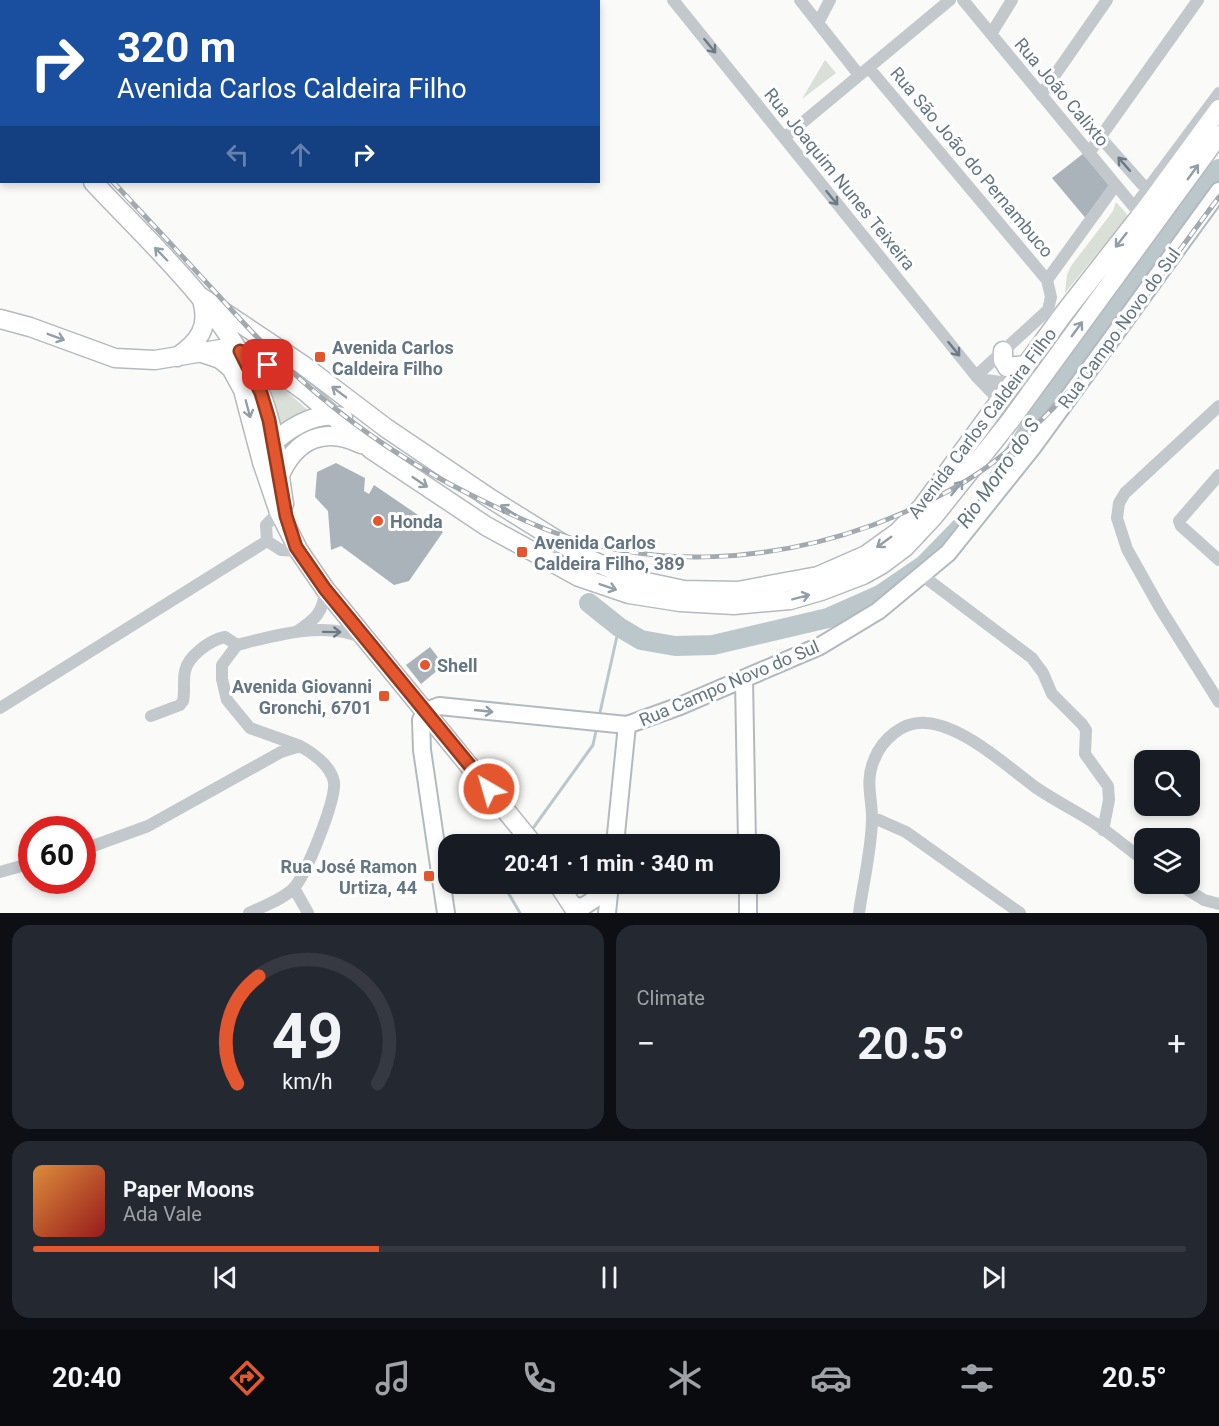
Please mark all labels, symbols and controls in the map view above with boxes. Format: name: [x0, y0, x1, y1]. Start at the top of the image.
text: 320 m: [117, 23, 236, 72]
icon: right: [18, 24, 96, 102]
street label: Rua João Calixto: [1011, 33, 1113, 151]
one-way arrow: [703, 37, 716, 53]
street label: Rua São João do Pernambuco: [886, 62, 1058, 262]
text: Avenida Carlos Caldeira Filho: [117, 73, 467, 105]
street label: Rua Joaquim Nunes Teixeira: [760, 84, 920, 274]
icon: left: [221, 138, 254, 171]
icon: ahead: [284, 138, 317, 171]
icon: right: [347, 138, 380, 171]
one-way arrow: [1117, 157, 1131, 172]
one-way arrow: [1186, 164, 1199, 180]
one-way arrow: [825, 190, 838, 206]
one-way arrow: [1115, 232, 1128, 248]
street label: Rua Campo Novo do Sul: [1054, 244, 1184, 412]
one-way arrow: [153, 247, 168, 262]
one-way arrow: [1071, 322, 1084, 338]
street label: Avenida Carlos Caldeira Filho: [903, 324, 1061, 522]
one-way arrow: [46, 332, 65, 343]
place label: Avenida Carlos Caldeira Filho: [332, 337, 454, 379]
pin: [242, 339, 293, 390]
one-way arrow: [948, 341, 961, 357]
icon: arrive: [251, 348, 284, 381]
marker: Avenida Carlos Caldeira Filho: [313, 350, 327, 364]
one-way arrow: [331, 386, 347, 399]
one-way arrow: [243, 399, 254, 418]
water label: Rio Morro do S: [951, 413, 1045, 532]
one-way arrow: [412, 476, 428, 488]
one-way arrow: [950, 480, 963, 496]
one-way arrow: [500, 504, 517, 516]
place label: Honda: [390, 511, 443, 532]
marker: Honda: [371, 514, 385, 528]
place label: Avenida Carlos Caldeira Filho, 389: [534, 532, 685, 574]
one-way arrow: [877, 536, 893, 548]
marker: Avenida Carlos Caldeira Filho, 389: [515, 545, 529, 559]
one-way arrow: [599, 582, 617, 593]
one-way arrow: [791, 590, 810, 602]
one-way arrow: [321, 626, 341, 638]
street label: Rua Campo Novo do Sul: [636, 636, 822, 730]
place label: Shell: [437, 655, 477, 676]
marker: Shell: [418, 658, 432, 672]
place label: Avenida Giovanni Gronchi, 6701: [232, 676, 372, 718]
marker: Avenida Giovanni Gronchi, 6701: [377, 689, 391, 703]
one-way arrow: [473, 706, 493, 717]
map controls: [1134, 750, 1200, 894]
button: search: [1134, 750, 1200, 816]
position arrow: [457, 757, 521, 821]
speed limit sign: 60: [18, 816, 96, 894]
button: layers: [1134, 828, 1200, 894]
text: 20:41 · 1 min · 340 m: [504, 851, 714, 876]
place label: Rua José Ramon Urtiza, 44: [281, 856, 417, 898]
marker: Rua José Ramon Urtiza, 44: [422, 869, 436, 883]
text: Climate: [637, 986, 705, 1010]
text: 49: [272, 1000, 344, 1073]
text: 20.5°: [857, 1017, 965, 1070]
text: −: [637, 1024, 655, 1063]
text: +: [1167, 1024, 1186, 1063]
text: km/h: [283, 1069, 333, 1094]
text: Paper Moons: [123, 1177, 254, 1202]
text: Ada Vale: [123, 1202, 202, 1226]
icon: previous: [209, 1261, 242, 1294]
icon: pause: [593, 1261, 626, 1294]
icon: next: [977, 1261, 1010, 1294]
icon: directions: [226, 1357, 268, 1399]
icon: music: [372, 1357, 414, 1399]
icon: phone: [518, 1357, 560, 1399]
icon: climate: [664, 1357, 706, 1399]
icon: car: [810, 1357, 852, 1399]
icon: filters: [956, 1357, 998, 1399]
text: 20:40: [52, 1362, 122, 1394]
text: 20.5°: [1102, 1362, 1167, 1394]

